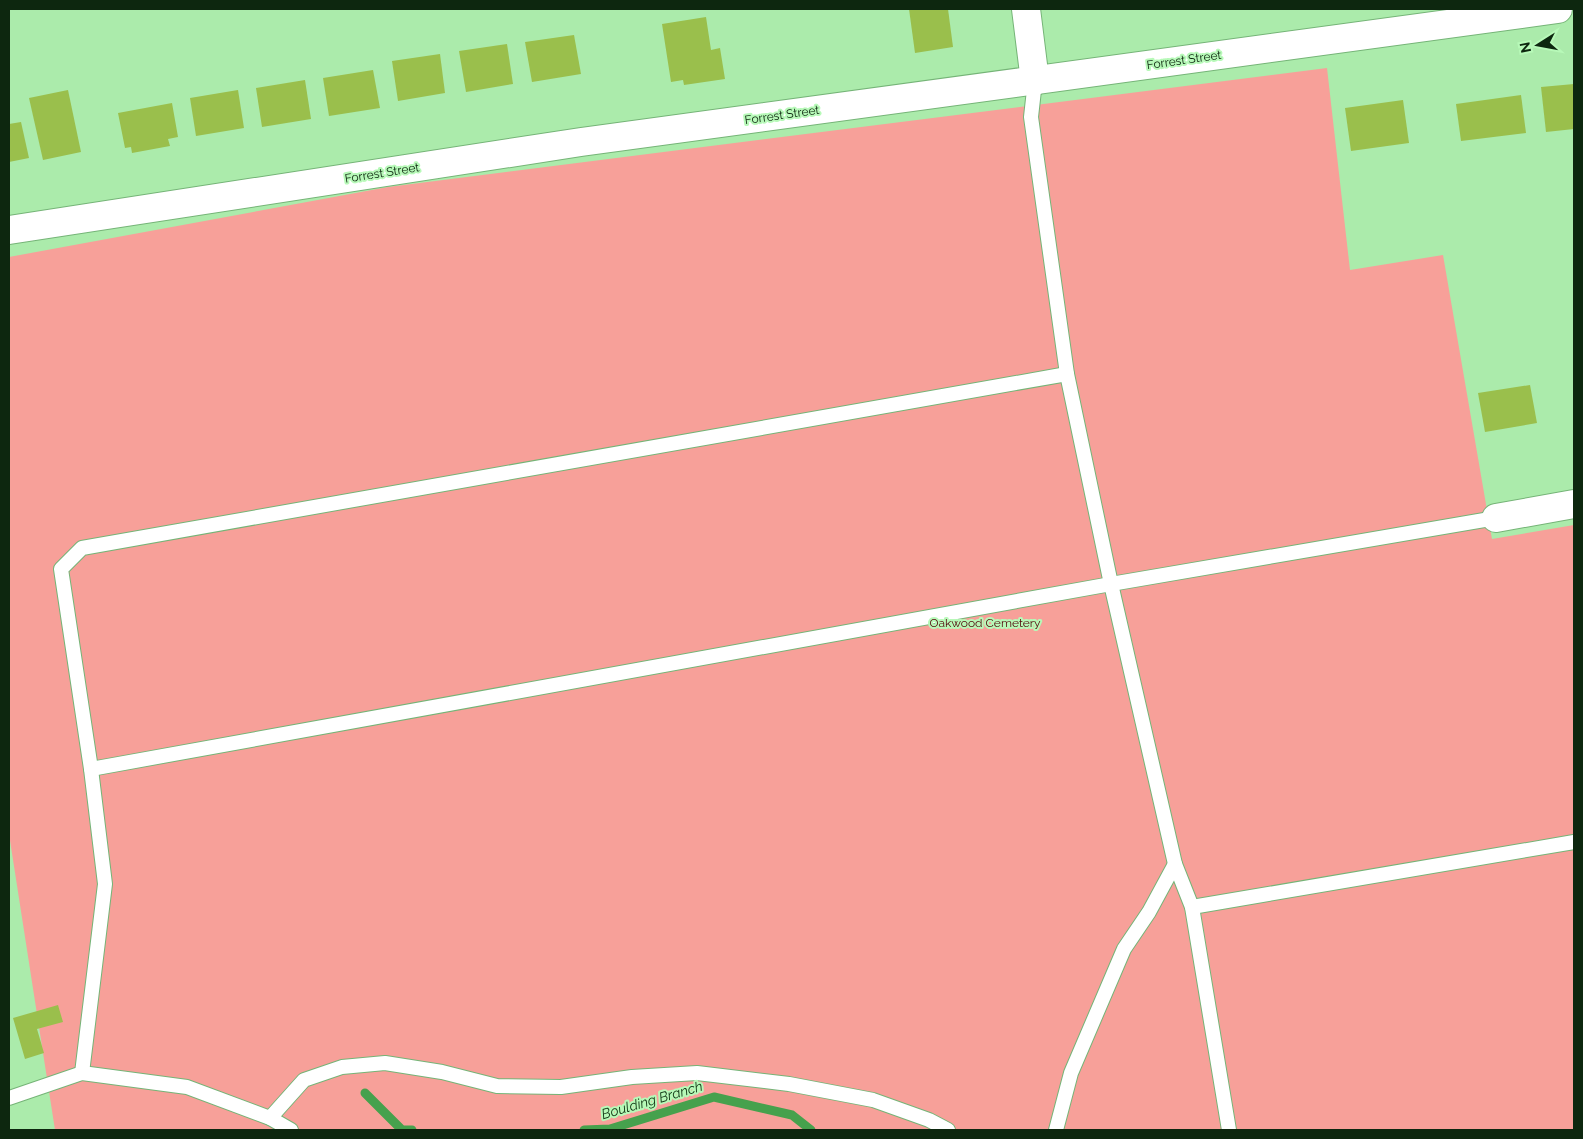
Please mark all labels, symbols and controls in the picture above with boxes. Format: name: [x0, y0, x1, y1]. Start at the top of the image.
north arrow: [1513, 20, 1563, 70]
text: N: [1516, 41, 1534, 54]
street label: Forrest Street: [1146, 48, 1222, 72]
street label: Forrest Street: [744, 103, 820, 127]
street label: Forrest Street: [344, 160, 420, 186]
park label: Oakwood Cemetery: [929, 616, 1041, 630]
water label: Boulding Branch: [600, 1078, 705, 1122]

